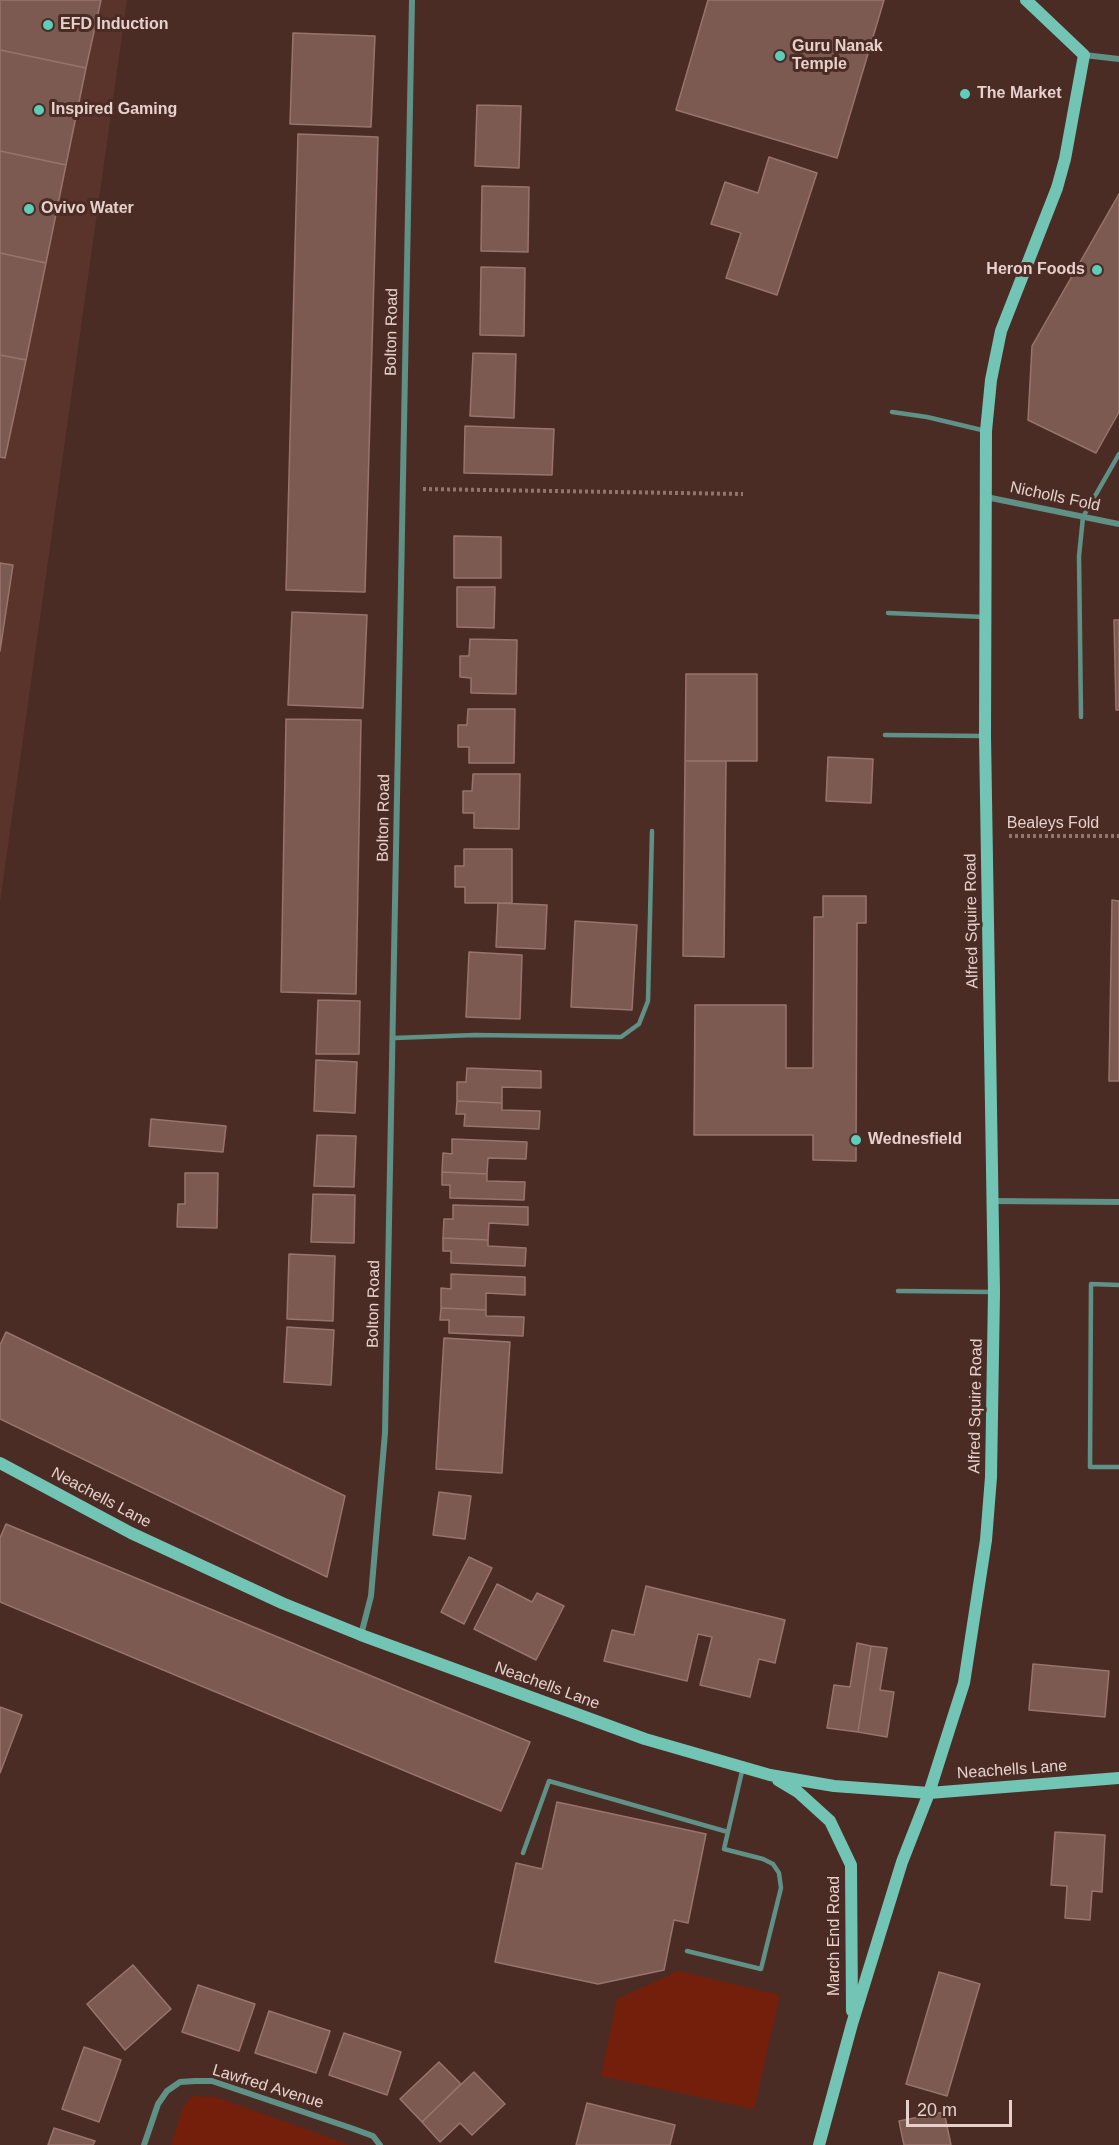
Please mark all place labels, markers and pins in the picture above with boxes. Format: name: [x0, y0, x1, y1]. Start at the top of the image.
place label: EFD Induction: [60, 15, 168, 35]
marker: EFD Induction: [41, 18, 55, 32]
place label: Guru Nanak Temple: [792, 37, 883, 75]
marker: Guru Nanak Temple: [773, 49, 787, 63]
place label: The Market: [977, 84, 1061, 104]
marker: The Market: [958, 87, 972, 101]
place label: Inspired Gaming: [51, 100, 177, 120]
marker: Inspired Gaming: [32, 103, 46, 117]
place label: Ovivo Water: [41, 199, 134, 219]
marker: Ovivo Water: [22, 202, 36, 216]
place label: Heron Foods: [986, 260, 1085, 280]
marker: Heron Foods: [1090, 263, 1104, 277]
place label: Wednesfield: [868, 1130, 962, 1150]
marker: Wednesfield: [849, 1133, 863, 1147]

